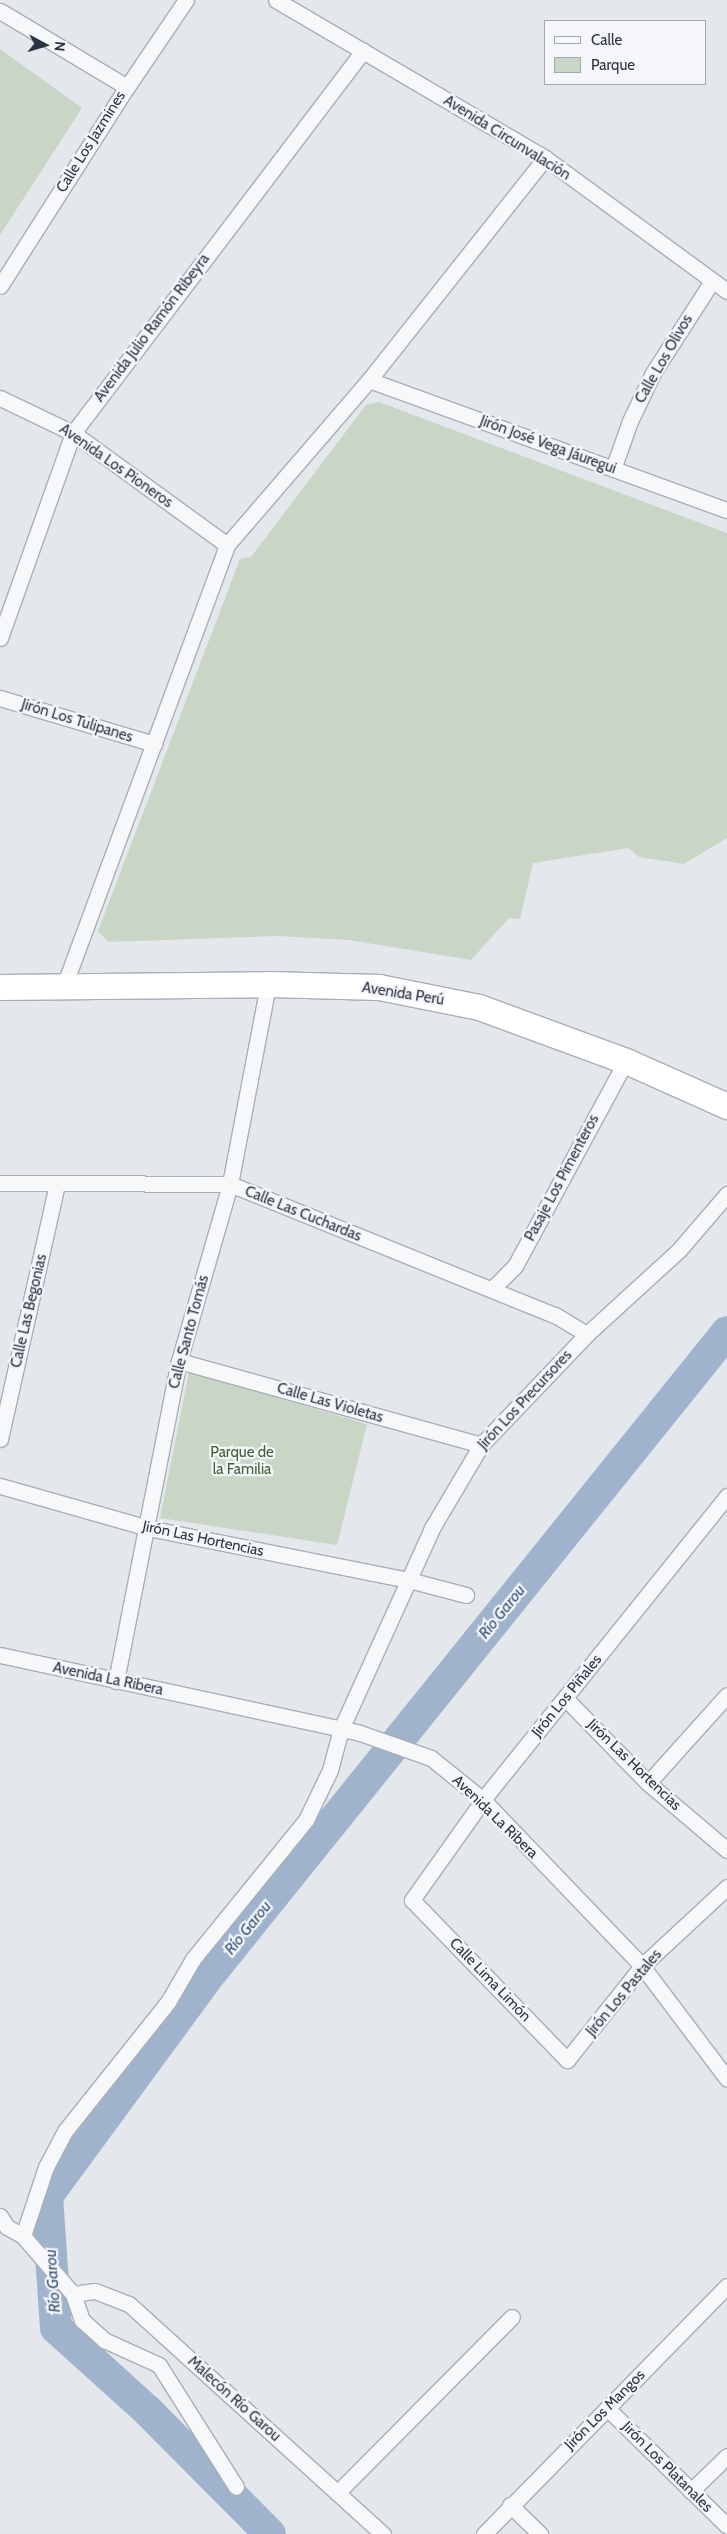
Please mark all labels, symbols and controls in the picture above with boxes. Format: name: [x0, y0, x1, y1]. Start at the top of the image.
north arrow: [20, 20, 70, 70]
legend: [544, 20, 707, 85]
text: Calle: [591, 31, 622, 49]
text: N: [50, 41, 69, 52]
text: Parque: [591, 56, 635, 74]
street label: Calle Los Jazmines: [53, 88, 129, 196]
street label: Avenida Circunvalación: [440, 92, 574, 184]
street label: Avenida Julio Ramón Ribeyra: [90, 250, 214, 406]
street label: Calle Los Olivos: [631, 311, 697, 407]
street label: Jirón José Vega Jáuregui: [477, 412, 619, 478]
street label: Avenida Los Pioneros: [56, 420, 176, 512]
street label: Jirón Los Tulipanes: [19, 695, 135, 747]
street label: Avenida Perú: [361, 979, 445, 1009]
street label: Pasaje Los Pimenteros: [521, 1112, 603, 1244]
street label: Calle Las Cuchardas: [242, 1182, 364, 1246]
street label: Calle Las Begonias: [7, 1252, 51, 1370]
street label: Calle Santo Tomás: [165, 1273, 213, 1391]
street label: Jirón Los Precursores: [474, 1346, 576, 1454]
street label: Calle Las Violetas: [275, 1379, 385, 1427]
park label: Parque de la Familia: [210, 1443, 274, 1478]
street label: Jirón Las Hortencias: [141, 1517, 265, 1561]
water label: Río Garou: [475, 1581, 529, 1643]
street label: Jirón Los Piñales: [528, 1651, 606, 1741]
street label: Avenida La Ribera: [51, 1659, 165, 1699]
street label: Jirón Las Hortencias: [583, 1716, 685, 1814]
street label: Avenida La Ribera: [448, 1772, 542, 1862]
water label: Río Garou: [221, 1897, 275, 1959]
street label: Calle Lima Limón: [446, 1934, 534, 2026]
street label: Jirón Los Pastales: [582, 1946, 666, 2040]
water label: Río Garou: [41, 2249, 65, 2313]
street label: Malecón Río Garou: [184, 2353, 284, 2445]
street label: Jirón Los Mangos: [561, 2366, 649, 2454]
street label: Jirón Los Platanales: [618, 2418, 716, 2516]

